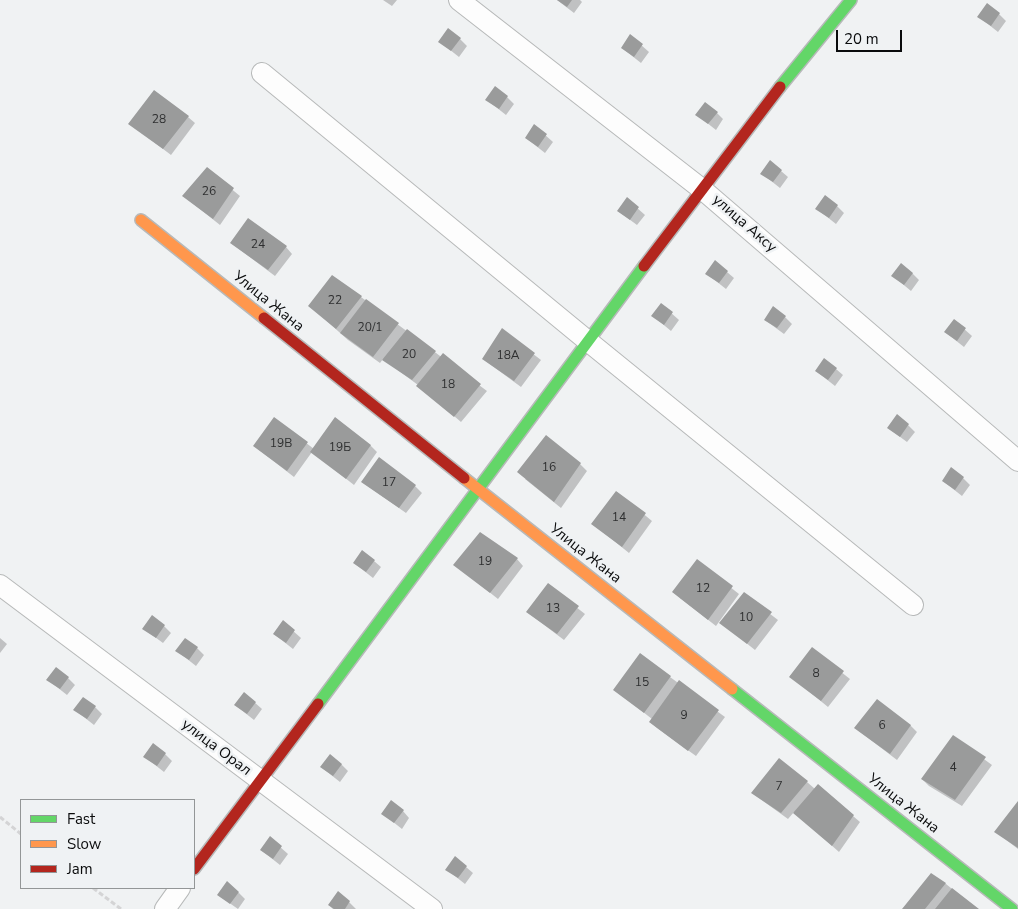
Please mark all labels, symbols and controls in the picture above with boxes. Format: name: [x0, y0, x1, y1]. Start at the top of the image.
scale bar: [838, 20, 904, 52]
text: 20 m: [844, 29, 879, 49]
house number: 28: [152, 113, 166, 127]
house number: 26: [202, 185, 216, 199]
street label: улица Аксу: [708, 191, 780, 257]
house number: 24: [251, 238, 265, 252]
street label: Улица Жана: [229, 268, 307, 336]
house number: 22: [328, 294, 342, 308]
house number: 20/1: [358, 321, 382, 335]
house number: 20: [402, 348, 416, 362]
house number: 18А: [496, 349, 520, 363]
house number: 18: [441, 378, 455, 392]
house number: 19В: [270, 437, 292, 451]
house number: 19Б: [329, 441, 351, 455]
house number: 16: [542, 461, 556, 475]
house number: 17: [382, 476, 396, 490]
house number: 14: [612, 511, 626, 525]
street label: Улица Жана: [545, 520, 625, 588]
house number: 19: [478, 555, 492, 569]
house number: 12: [696, 582, 710, 596]
house number: 13: [546, 602, 560, 616]
house number: 10: [739, 611, 753, 625]
house number: 8: [812, 667, 820, 681]
house number: 15: [635, 676, 649, 690]
house number: 9: [680, 709, 688, 723]
street label: улица Орал: [178, 716, 254, 780]
house number: 6: [878, 719, 886, 733]
house number: 4: [949, 761, 957, 775]
street label: Улица Жана: [863, 770, 943, 838]
house number: 7: [775, 780, 783, 794]
legend: [20, 799, 195, 889]
text: Fast: [67, 809, 95, 829]
text: Slow: [67, 834, 101, 854]
text: Jam: [67, 859, 93, 879]

